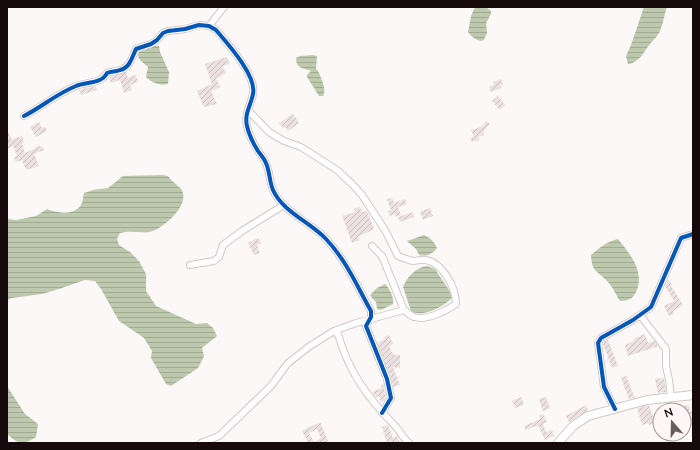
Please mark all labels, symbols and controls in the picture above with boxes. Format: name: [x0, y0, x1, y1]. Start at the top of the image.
north arrow: [652, 402, 692, 442]
text: N: [662, 405, 675, 420]

